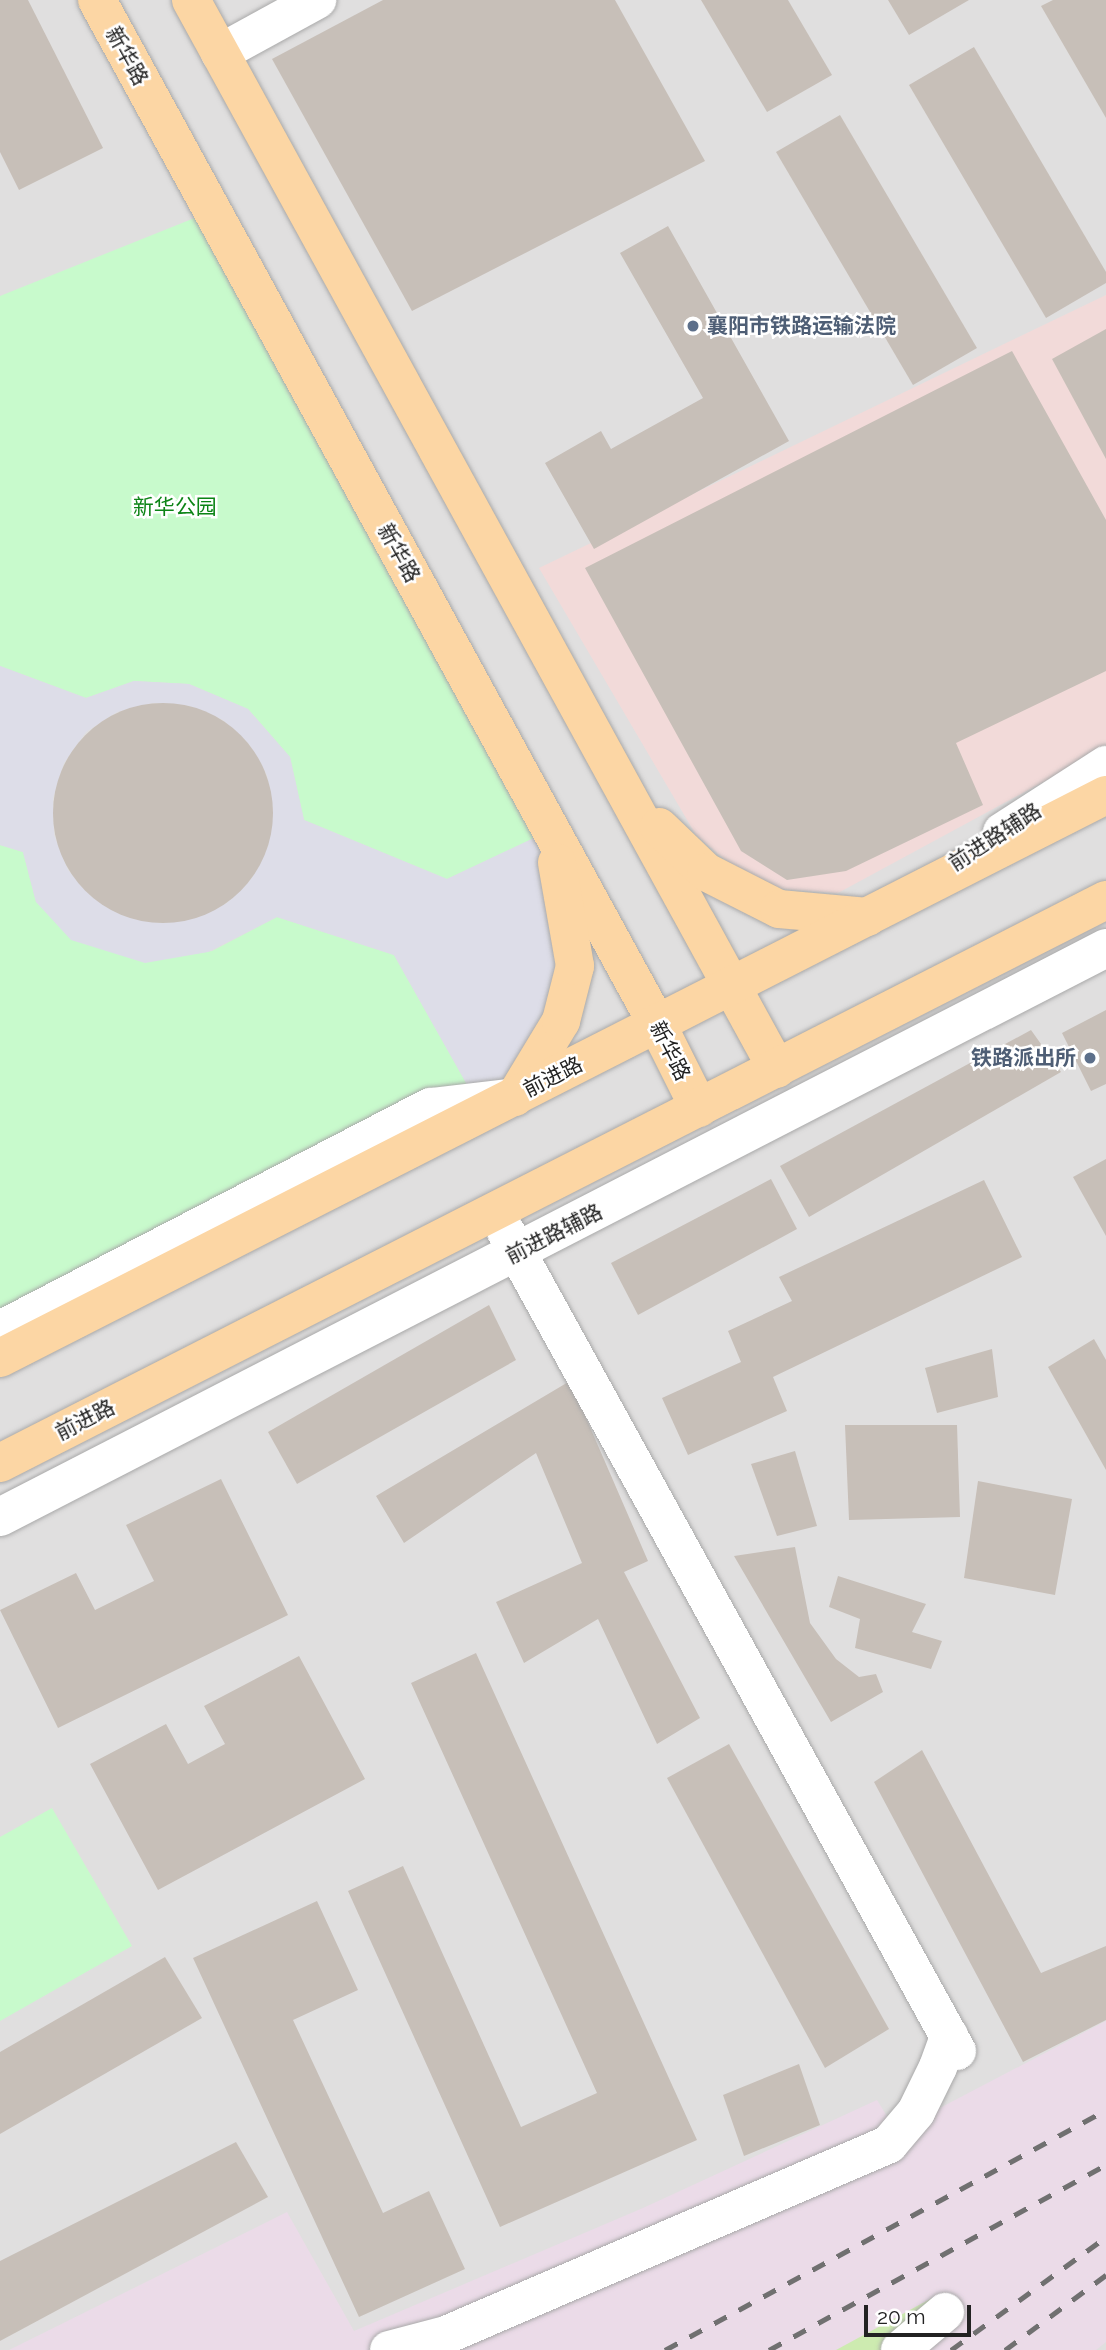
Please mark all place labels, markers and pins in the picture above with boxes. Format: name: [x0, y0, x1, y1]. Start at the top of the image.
place label: 襄阳市铁路运输法院: [707, 313, 896, 339]
marker: 襄阳市铁路运输法院: [685, 318, 701, 334]
place label: 铁路派出所: [971, 1045, 1076, 1071]
marker: 铁路派出所: [1082, 1050, 1098, 1066]

